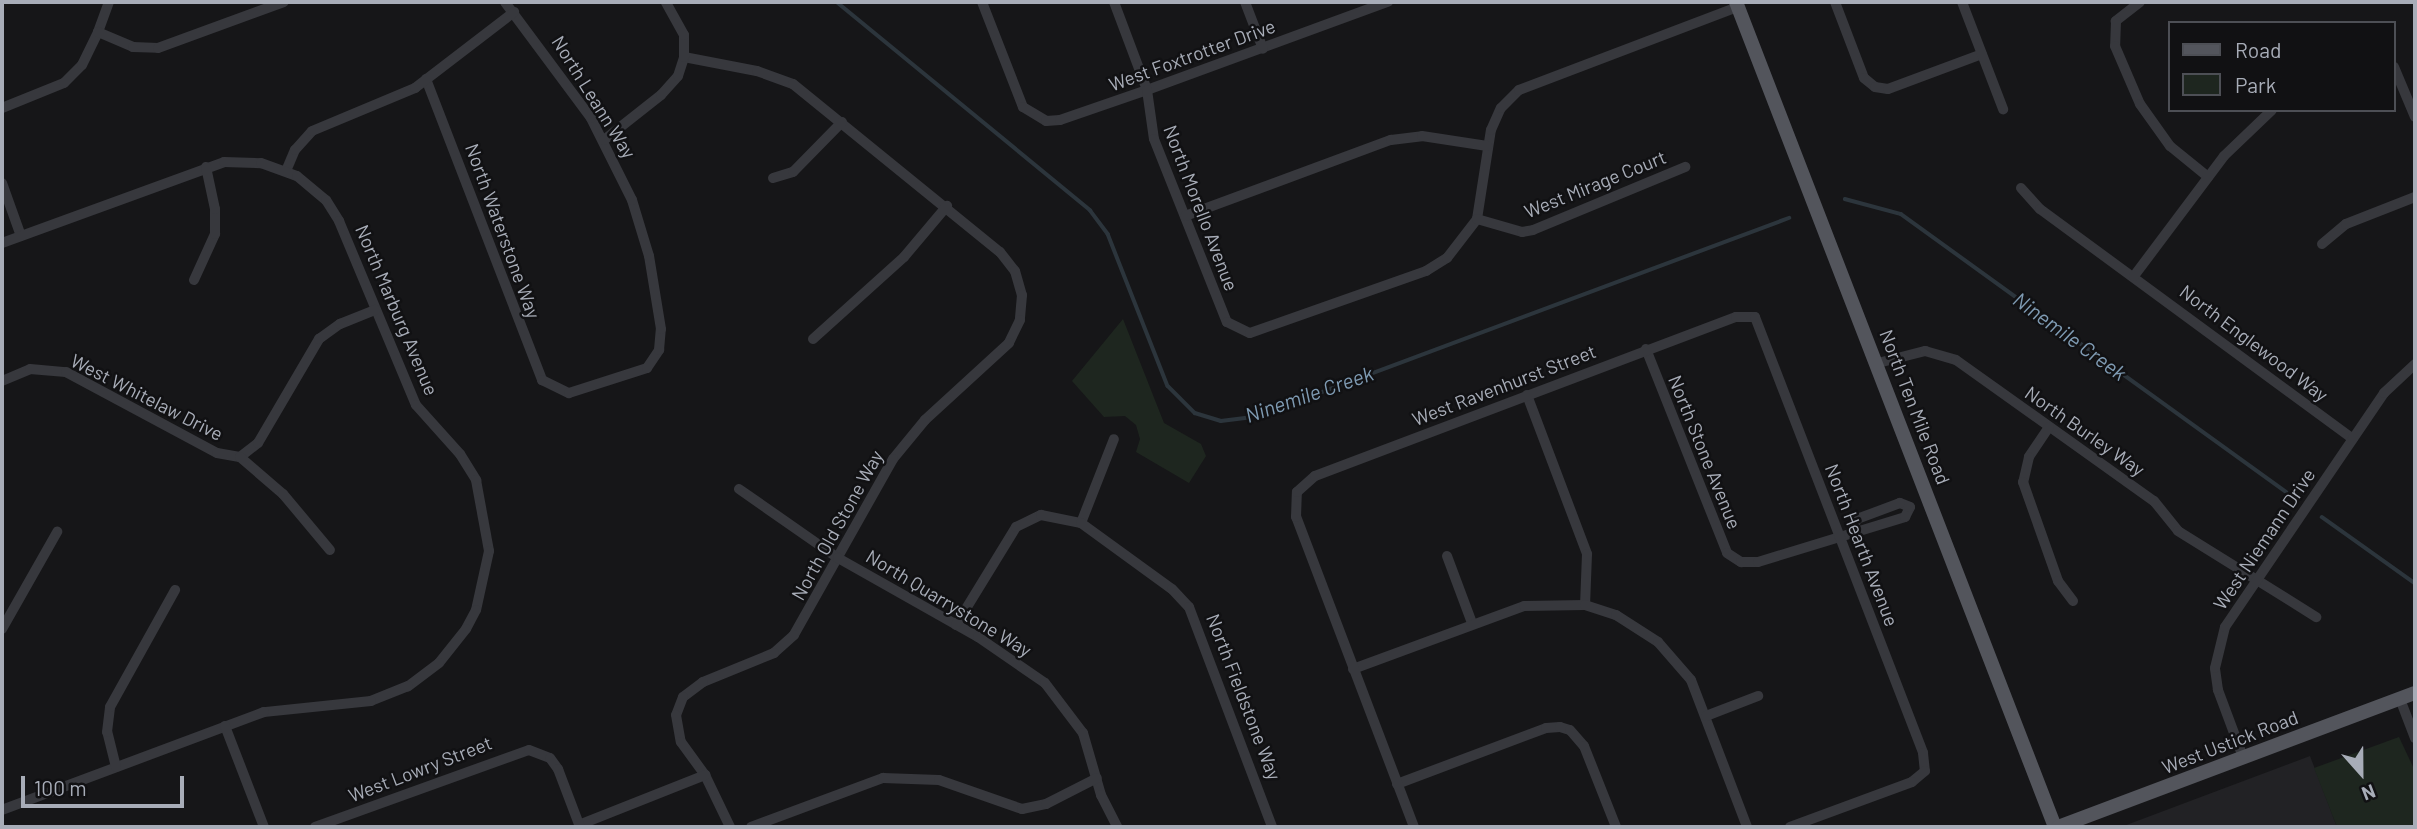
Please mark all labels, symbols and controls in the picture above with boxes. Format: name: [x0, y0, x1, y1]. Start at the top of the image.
street label: West Foxtrotter Drive: [1106, 14, 1278, 96]
legend: [2168, 21, 2396, 112]
street label: North Leann Way: [547, 31, 641, 163]
text: Road: [2235, 37, 2281, 62]
text: Park: [2235, 72, 2276, 97]
street label: North Morello Avenue: [1159, 122, 1243, 294]
street label: North Waterstone Way: [461, 140, 545, 322]
street label: West Mirage Court: [1521, 145, 1669, 223]
street label: North Marburg Avenue: [351, 221, 443, 399]
street label: North Englewood Way: [2175, 280, 2333, 406]
water label: Ninemile Creek: [2008, 286, 2132, 386]
street label: North Ten Mile Road: [1875, 326, 1955, 488]
street label: West Ravenhurst Street: [1409, 339, 1599, 431]
street label: West Whitelaw Drive: [67, 349, 227, 445]
water label: Ninemile Creek: [1242, 360, 1376, 428]
street label: North Stone Avenue: [1664, 372, 1746, 532]
street label: North Burley Way: [2021, 381, 2149, 481]
street label: North Old Stone Way: [786, 446, 888, 604]
street label: North Hearth Avenue: [1821, 461, 1903, 629]
street label: West Niemann Drive: [2208, 464, 2320, 614]
street label: North Quarrystone Way: [862, 545, 1036, 661]
street label: North Fieldstone Way: [1202, 611, 1286, 783]
street label: West Ustick Road: [2159, 706, 2301, 778]
street label: West Lowry Street: [345, 731, 495, 807]
north arrow: [2326, 738, 2396, 808]
scale bar: [24, 762, 187, 806]
text: 100 m: [34, 775, 87, 800]
text: N: [2359, 780, 2379, 806]

